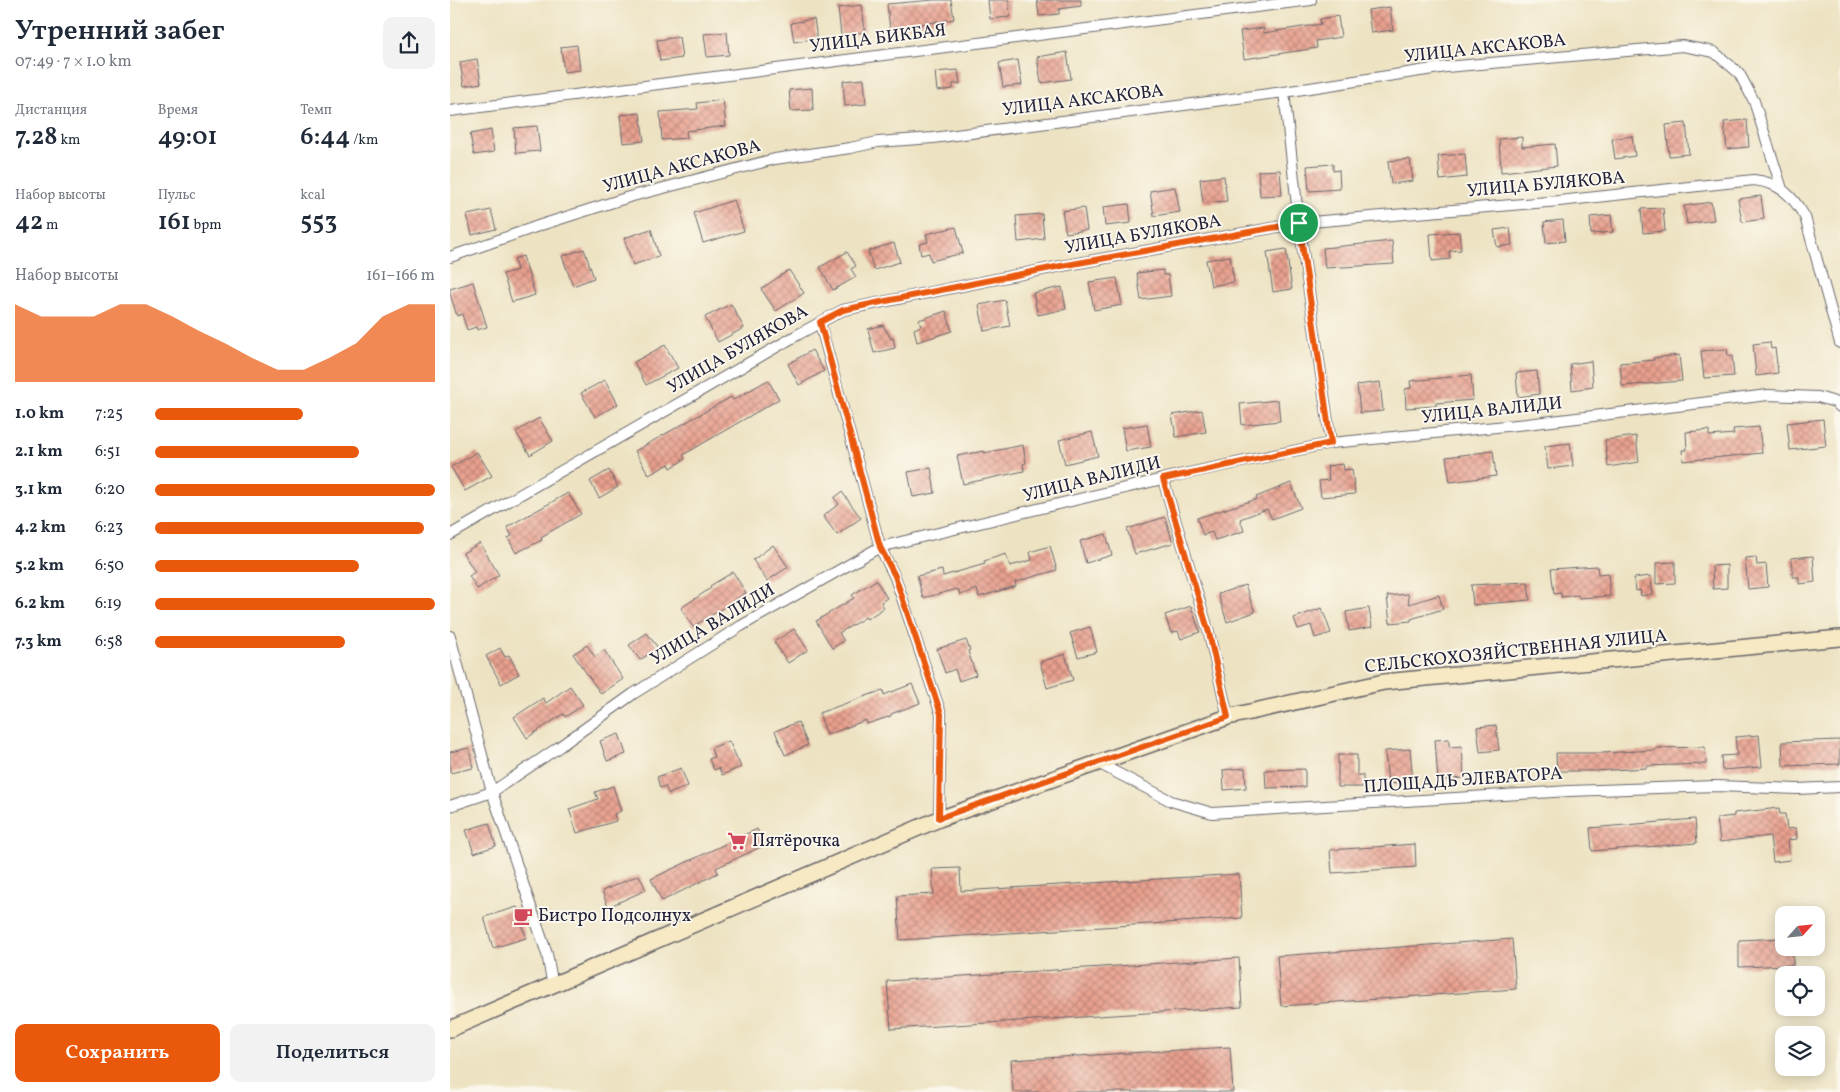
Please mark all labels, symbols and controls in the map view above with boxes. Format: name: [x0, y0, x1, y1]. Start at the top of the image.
text: Утренний забег: [15, 12, 224, 51]
button: share: [383, 17, 435, 69]
street label: УЛИЦА БИКБАЯ: [808, 18, 948, 60]
street label: УЛИЦА АКСАКОВА: [1403, 28, 1567, 70]
text: 07:49 · 7 × 1.0 km: [15, 51, 132, 73]
street label: УЛИЦА АКСАКОВА: [1001, 79, 1165, 123]
text: Дистанция: [15, 101, 87, 120]
text: Время: [158, 101, 198, 120]
text: Темп: [300, 101, 332, 120]
text: 7.28: [15, 120, 58, 155]
text: 49:01: [158, 120, 217, 155]
text: 6:44: [300, 120, 350, 155]
text: km: [58, 131, 80, 150]
text: /km: [350, 131, 378, 150]
street label: УЛИЦА АКСАКОВА: [600, 134, 764, 200]
street label: УЛИЦА БУЛЯКОВА: [1466, 166, 1626, 204]
text: Набор высоты: [15, 186, 106, 205]
text: Пульс: [158, 186, 195, 205]
text: kcal: [300, 186, 325, 205]
pin: [1278, 202, 1320, 244]
text: 42: [15, 205, 43, 240]
text: 161: [158, 205, 191, 240]
text: 553: [300, 205, 337, 240]
street label: УЛИЦА БУЛЯКОВА: [1063, 209, 1224, 261]
icon: arrive: [1285, 209, 1313, 237]
text: m: [43, 216, 58, 235]
text: bpm: [191, 216, 222, 235]
text: Набор высоты: [15, 265, 119, 287]
text: 161–166 m: [366, 265, 435, 287]
street label: УЛИЦА БУЛЯКОВА: [663, 299, 813, 400]
street label: УЛИЦА ВАЛИДИ: [1420, 391, 1564, 431]
text: 1.0 km: [15, 403, 64, 425]
text: 7:25: [95, 403, 123, 425]
text: 2.1 km: [15, 441, 63, 463]
text: 6:51: [95, 441, 121, 463]
street label: УЛИЦА ВАЛИДИ: [1020, 451, 1164, 509]
text: 3.1 km: [15, 479, 63, 501]
text: 6:20: [95, 479, 125, 501]
text: 4.2 km: [15, 517, 66, 539]
text: 6:23: [95, 517, 123, 539]
text: 5.2 km: [15, 555, 64, 577]
text: 6:50: [95, 555, 124, 577]
street label: УЛИЦА ВАЛИДИ: [646, 578, 780, 672]
text: 6.2 km: [15, 593, 65, 615]
text: 6:19: [95, 593, 121, 615]
street label: СЕЛЬСКОХОЗЯЙСТВЕННАЯ УЛИЦА: [1364, 624, 1669, 680]
text: 7.3 km: [15, 631, 62, 653]
text: 6:58: [95, 631, 123, 653]
street label: ПЛОЩАДЬ ЭЛЕВАТОРА: [1363, 762, 1564, 800]
place label: Пятёрочка: [752, 829, 840, 854]
supermarket icon: Пятёрочка: [726, 830, 748, 852]
place label: Бистро Подсолнух: [538, 904, 691, 929]
cafe icon: Бистро Подсолнух: [512, 905, 534, 927]
north arrow: [1775, 906, 1825, 956]
map controls: [1775, 906, 1825, 1076]
button: locate: [1775, 966, 1825, 1016]
button: Сохранить: [15, 1024, 220, 1082]
button: Поделиться: [230, 1024, 435, 1082]
button: layers: [1775, 1026, 1825, 1076]

